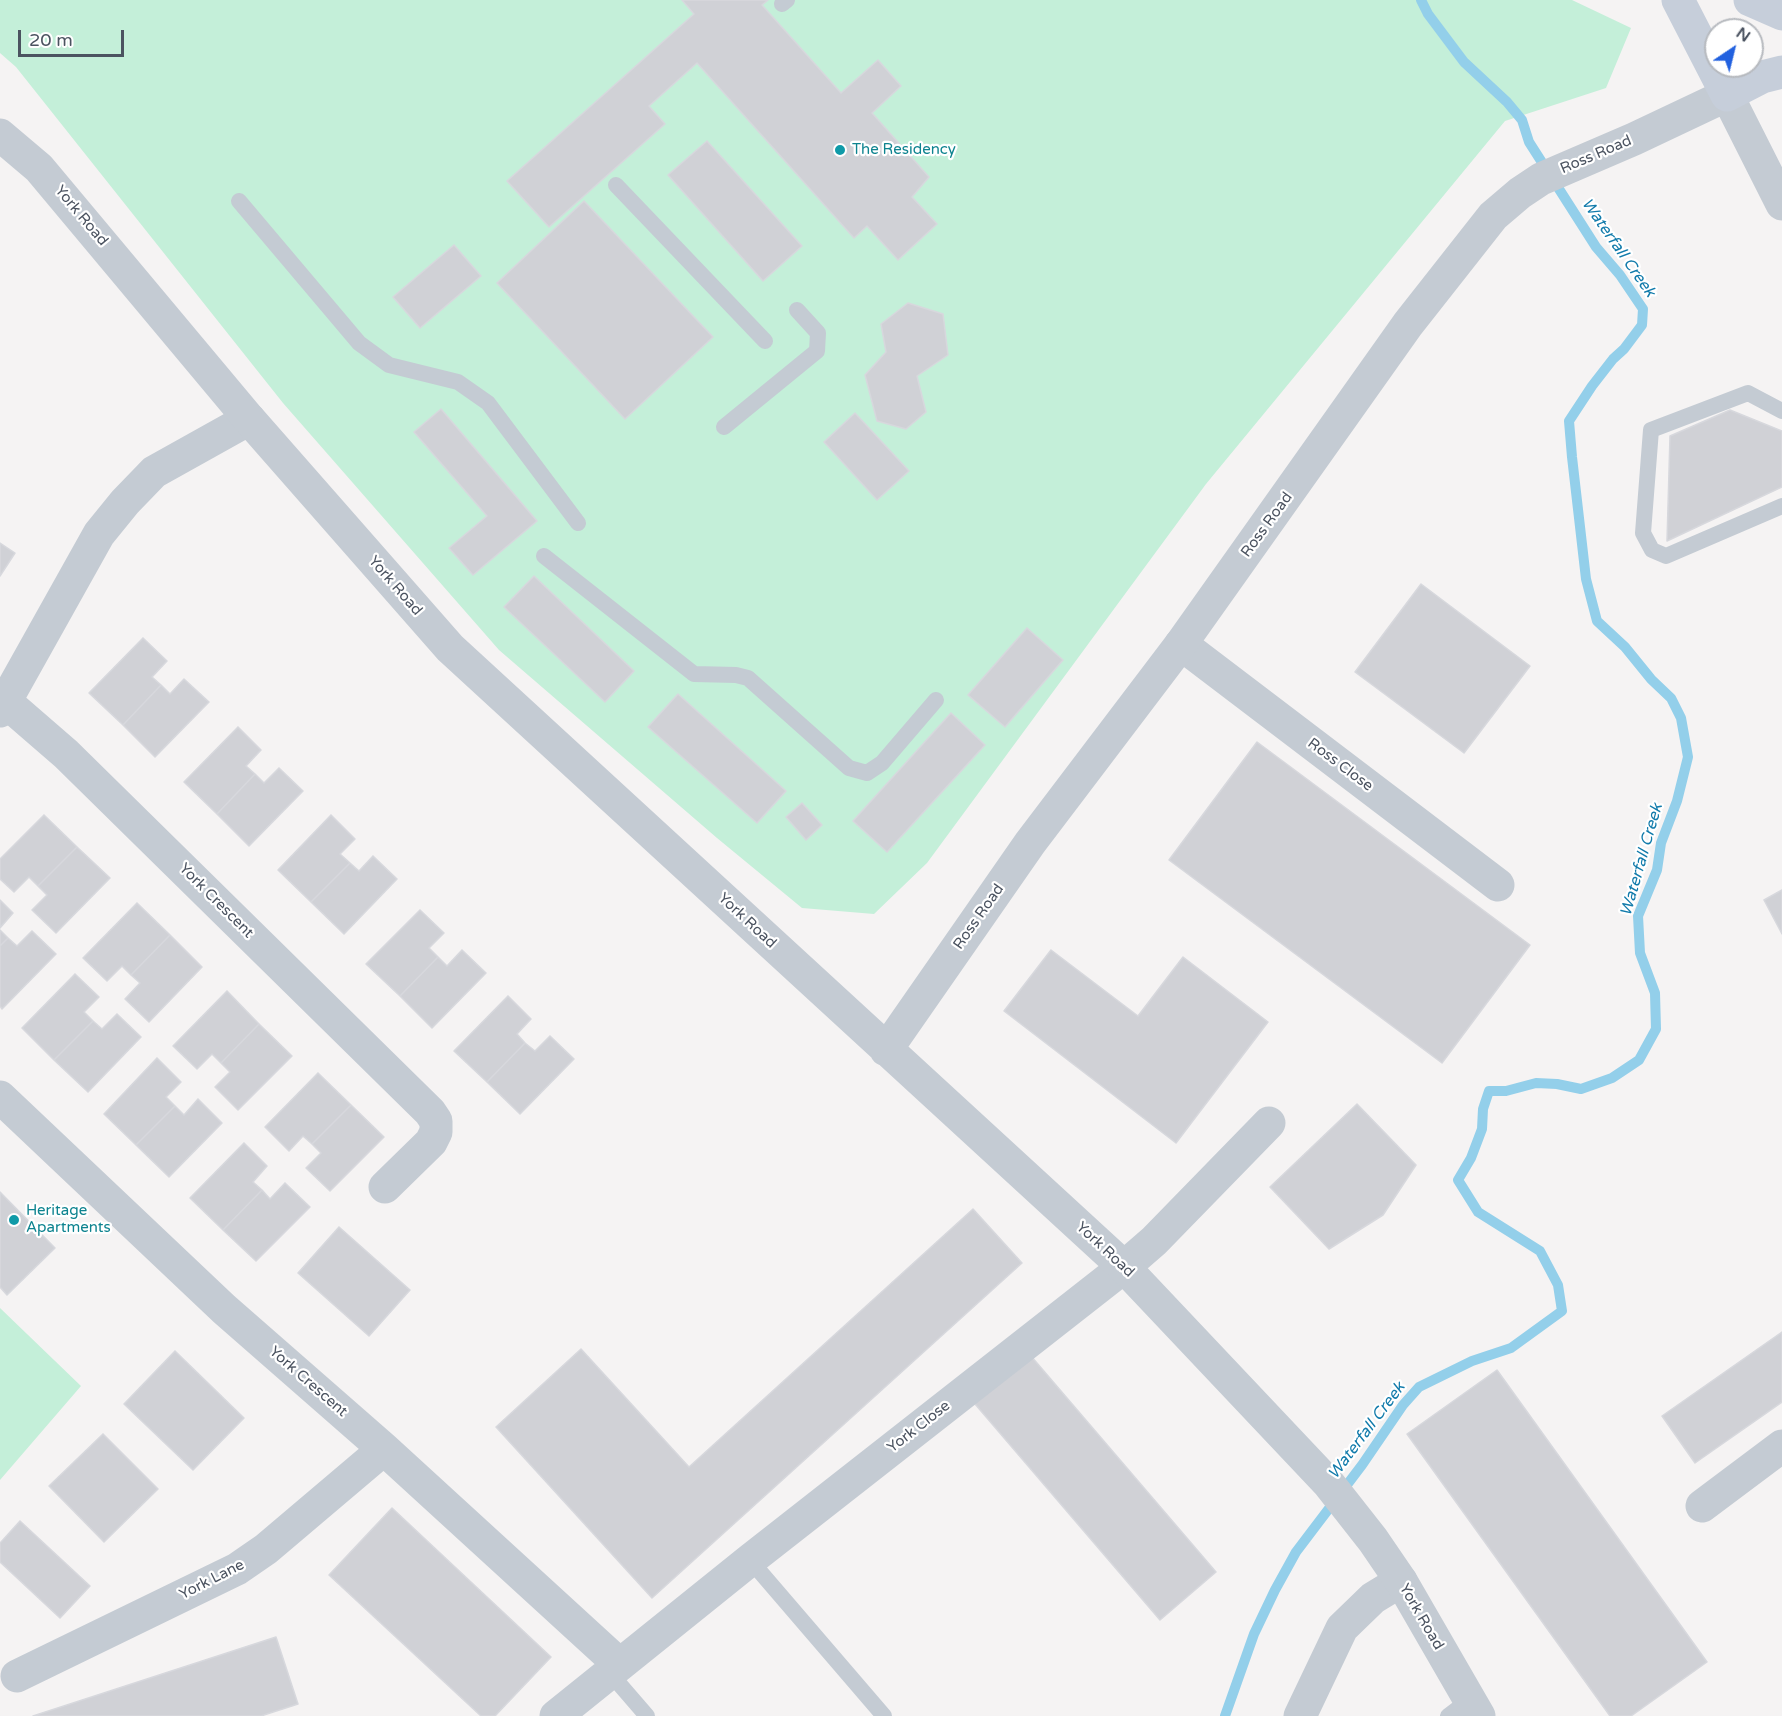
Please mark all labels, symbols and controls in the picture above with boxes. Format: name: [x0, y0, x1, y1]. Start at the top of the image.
scale bar: [21, 18, 128, 56]
north arrow: [1704, 18, 1764, 78]
text: N: [1732, 23, 1754, 47]
text: 20 m: [29, 29, 73, 51]
street label: Ross Road: [1558, 132, 1634, 178]
place label: The Residency: [852, 141, 956, 159]
marker: The Residency: [833, 143, 847, 157]
street label: York Road: [51, 182, 111, 250]
water label: Waterfall Creek: [1577, 195, 1659, 301]
street label: Ross Road: [1237, 489, 1297, 561]
street label: York Road: [364, 553, 426, 619]
street label: Ross Close: [1304, 735, 1376, 795]
water label: Waterfall Creek: [1617, 801, 1667, 919]
street label: York Crescent: [175, 860, 257, 942]
street label: Ross Road: [950, 881, 1008, 953]
street label: York Road: [714, 889, 780, 953]
place label: Heritage Apartments: [26, 1202, 111, 1237]
marker: Heritage Apartments: [7, 1213, 21, 1227]
street label: York Road: [1072, 1218, 1138, 1282]
street label: York Crescent: [265, 1343, 351, 1421]
water label: Waterfall Creek: [1324, 1379, 1410, 1483]
street label: York Close: [884, 1397, 954, 1457]
street label: York Lane: [177, 1556, 247, 1604]
street label: York Road: [1395, 1581, 1447, 1653]

